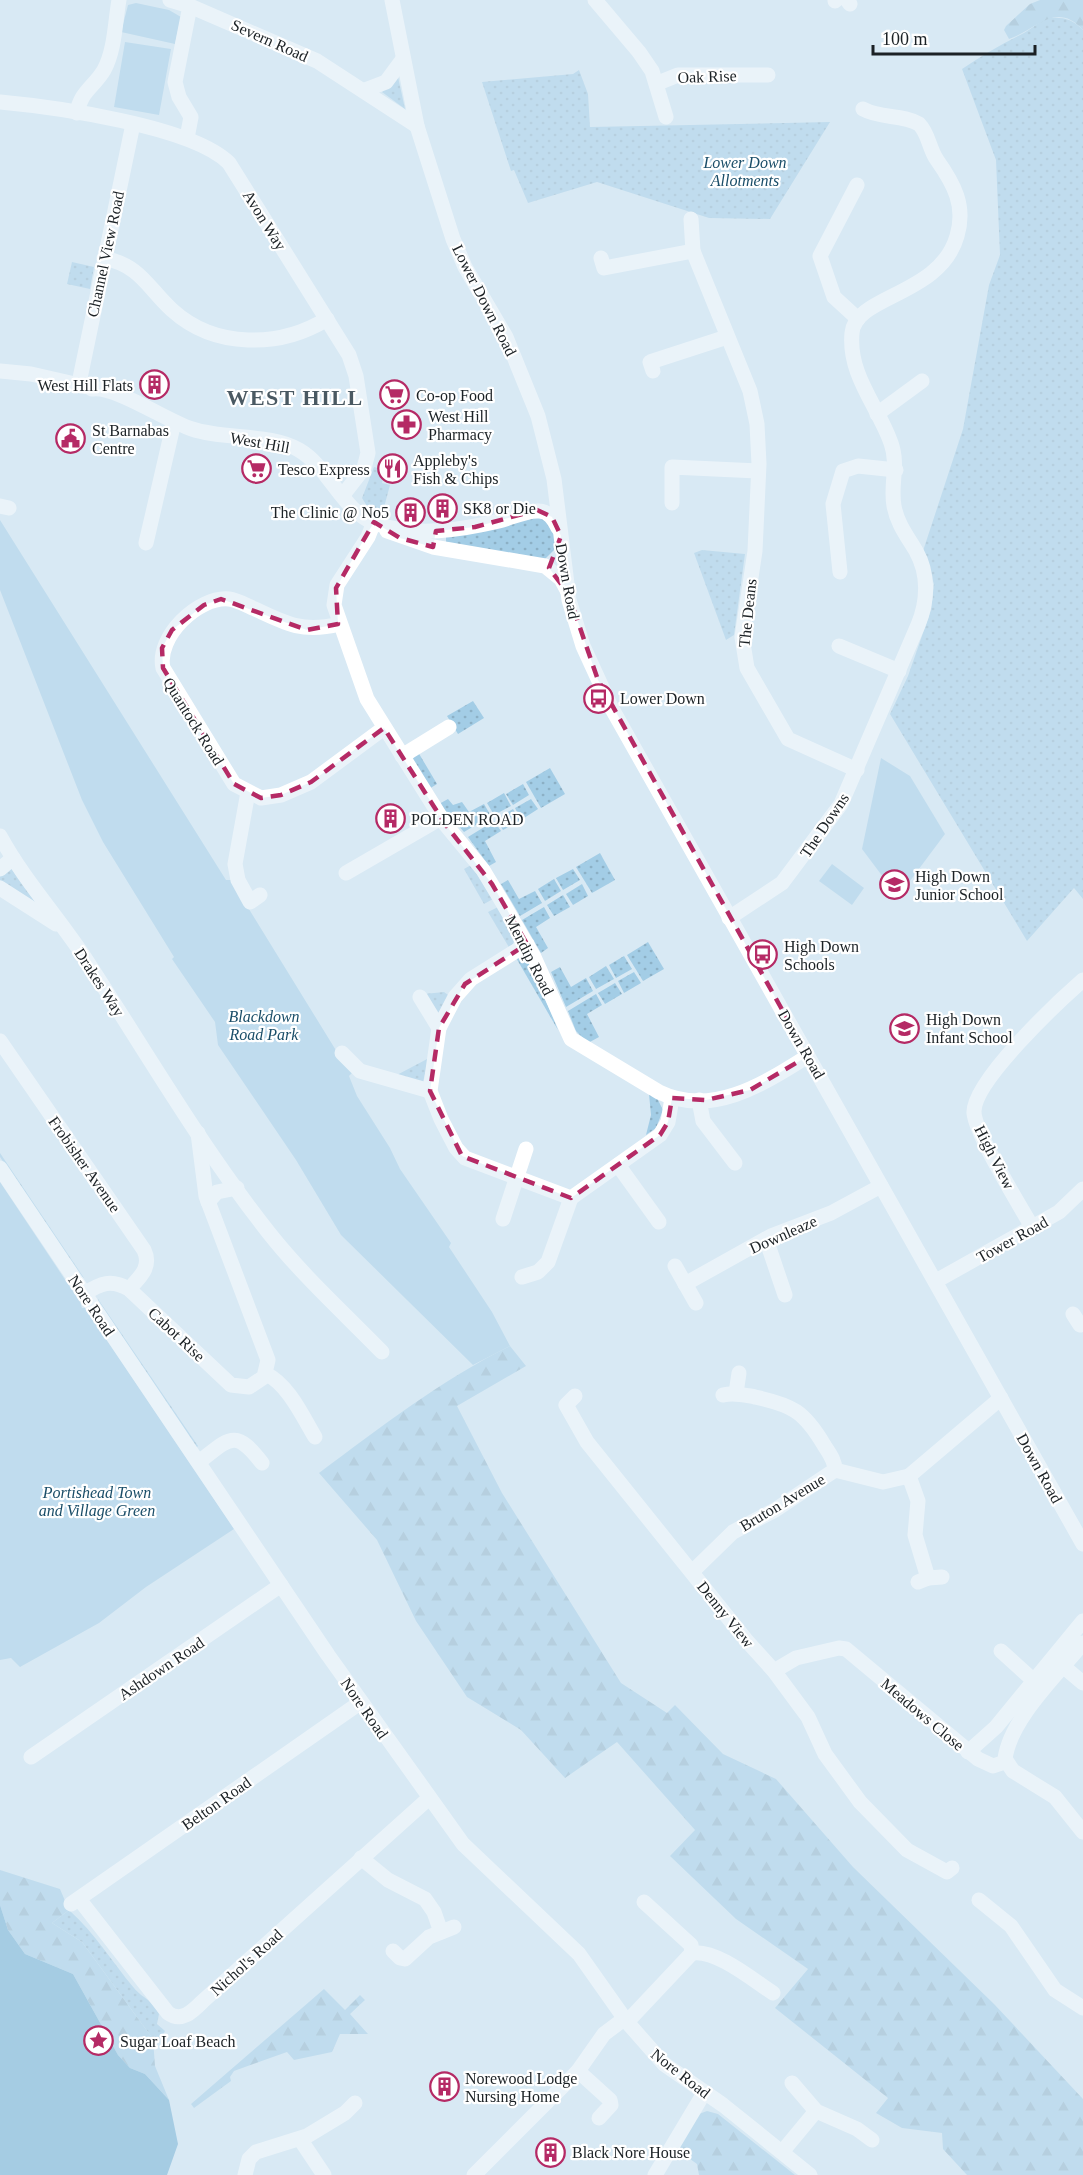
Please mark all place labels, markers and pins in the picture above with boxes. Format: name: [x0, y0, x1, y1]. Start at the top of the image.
building icon: West Hill Flats: [138, 369, 170, 401]
place label: West Hill Flats: [37, 377, 133, 394]
supermarket icon: Co-op Food: [379, 379, 411, 411]
place label: Co-op Food: [416, 387, 493, 405]
place label: West Hill Pharmacy: [428, 408, 492, 444]
pharmacy icon: West Hill Pharmacy: [391, 409, 423, 441]
place label: St Barnabas Centre: [92, 422, 169, 457]
public building icon: St Barnabas Centre: [55, 423, 87, 455]
place label: Appleby's Fish & Chips: [413, 452, 498, 488]
supermarket icon: Tesco Express: [241, 453, 273, 485]
restaurant icon: Appleby's Fish & Chips: [376, 453, 408, 485]
place label: Tesco Express: [278, 461, 370, 479]
building icon: SK8 or Die: [426, 492, 458, 524]
building icon: The Clinic @ No5: [394, 496, 426, 528]
place label: SK8 or Die: [463, 500, 536, 517]
place label: The Clinic @ No5: [271, 504, 389, 522]
bus stop icon: Lower Down: [583, 682, 615, 714]
place label: Lower Down: [620, 690, 705, 707]
building icon: POLDEN ROAD: [374, 803, 406, 835]
place label: POLDEN ROAD: [411, 811, 523, 828]
place label: High Down Junior School: [915, 868, 1004, 903]
school or university icon: High Down Junior School: [878, 869, 910, 901]
place label: High Down Schools: [784, 938, 859, 973]
bus stop icon: High Down Schools: [747, 939, 779, 971]
place label: High Down Infant School: [926, 1011, 1013, 1046]
school or university icon: High Down Infant School: [889, 1012, 921, 1044]
place icon: Sugar Loaf Beach: [83, 2025, 115, 2057]
place label: Sugar Loaf Beach: [120, 2033, 236, 2051]
place label: Norewood Lodge Nursing Home: [465, 2070, 577, 2106]
building icon: Norewood Lodge Nursing Home: [428, 2071, 460, 2103]
building icon: Black Nore House: [535, 2136, 567, 2168]
place label: Black Nore House: [572, 2144, 690, 2161]

